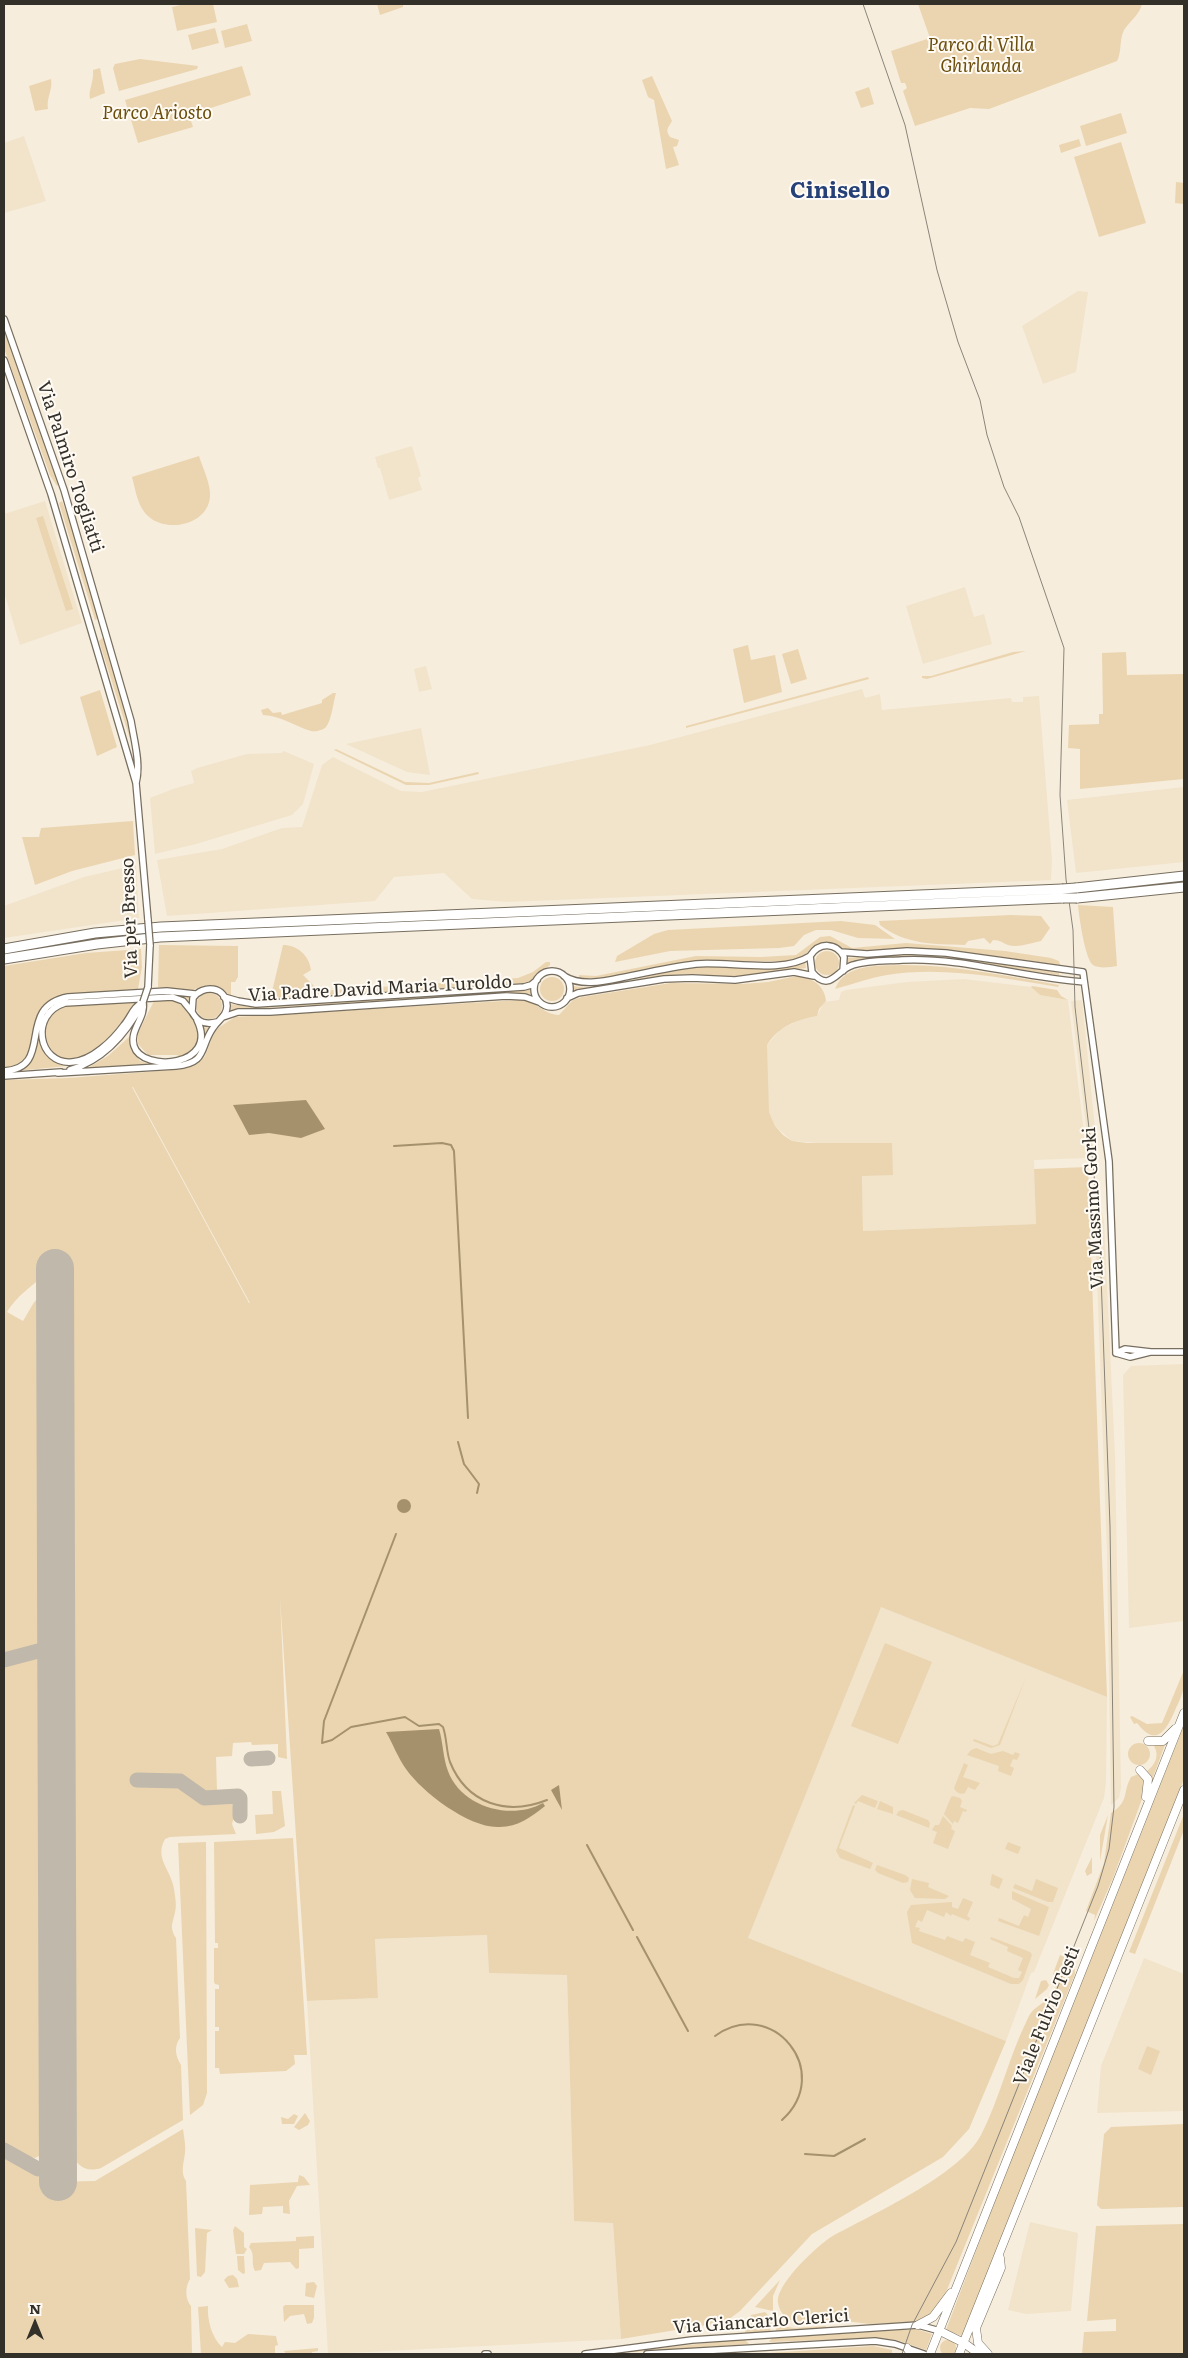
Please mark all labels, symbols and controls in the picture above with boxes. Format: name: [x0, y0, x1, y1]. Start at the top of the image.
park label: Parco di Villa Ghirlanda: [928, 35, 1034, 78]
park label: Parco Ariosto: [102, 103, 212, 125]
district label: Cinisello: [790, 179, 890, 205]
street label: Via Palmiro Togliatti: [32, 379, 108, 555]
street label: Via per Bresso: [117, 857, 143, 979]
street label: Via Padre David Maria Turoldo: [248, 971, 512, 1007]
street label: Via Massimo Gorki: [1079, 1126, 1109, 1290]
street label: Viale Fulvio Testi: [1009, 1943, 1085, 2089]
north arrow: [10, 2298, 60, 2348]
text: N: [29, 2298, 41, 2318]
street label: Via Giancarlo Clerici: [672, 2305, 850, 2339]

